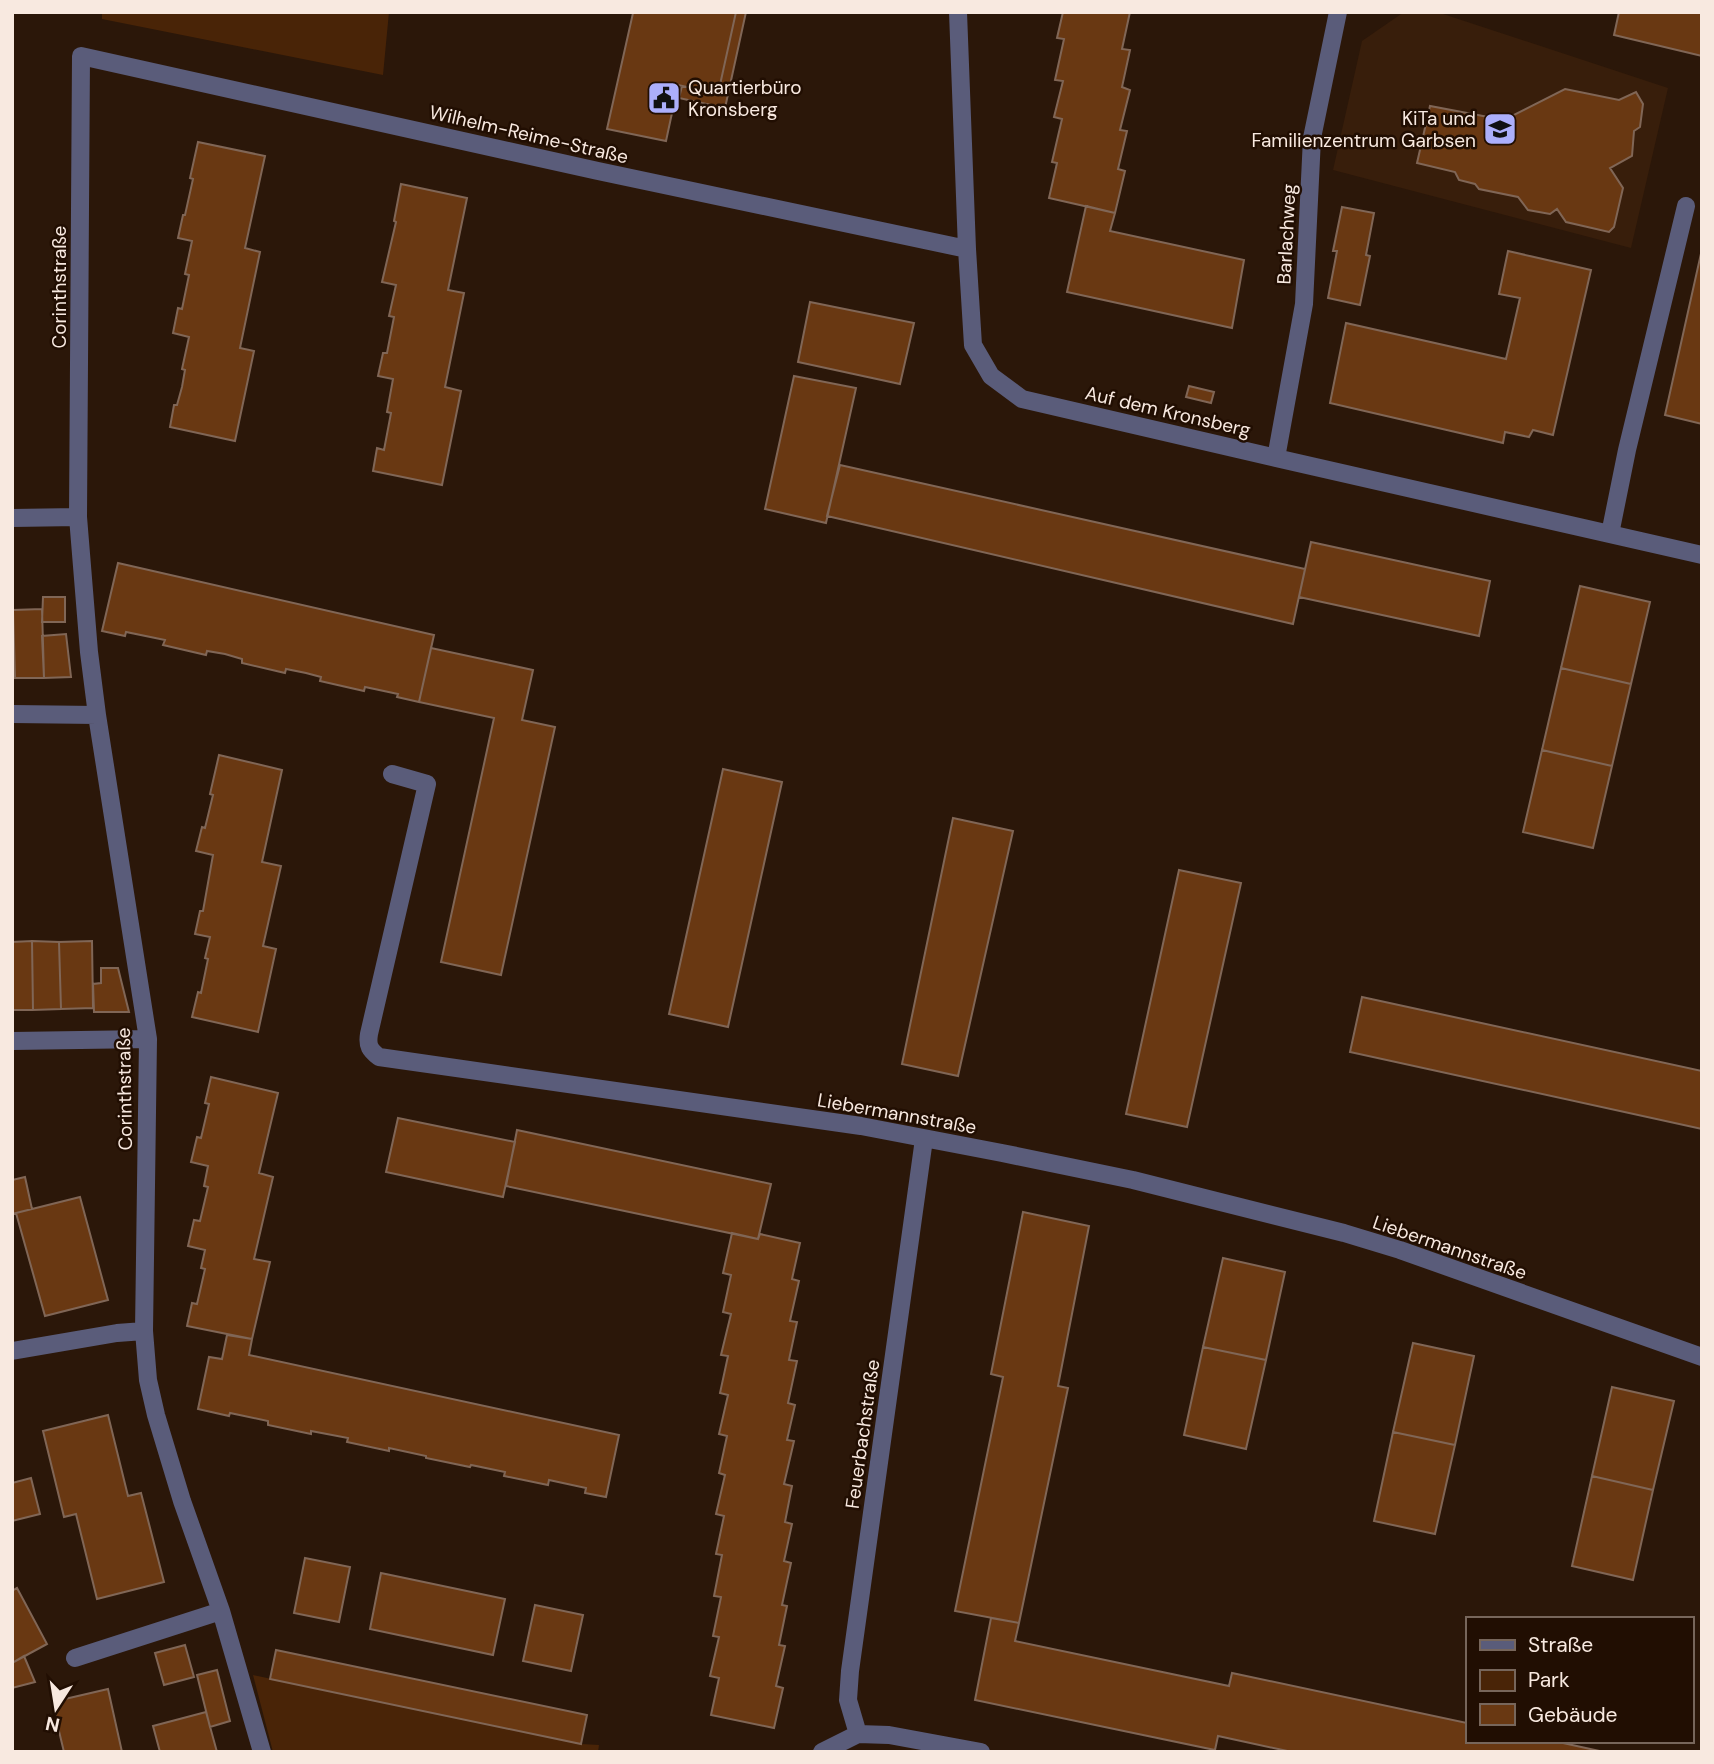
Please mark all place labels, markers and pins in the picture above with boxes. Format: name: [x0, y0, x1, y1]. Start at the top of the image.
place label: Quartierbüro Kronsberg: [688, 75, 802, 122]
public building icon: Quartierbüro Kronsberg: [645, 79, 683, 117]
place label: KiTa und Familienzentrum Garbsen: [1252, 106, 1476, 153]
school or university icon: KiTa und Familienzentrum Garbsen: [1481, 110, 1519, 148]

